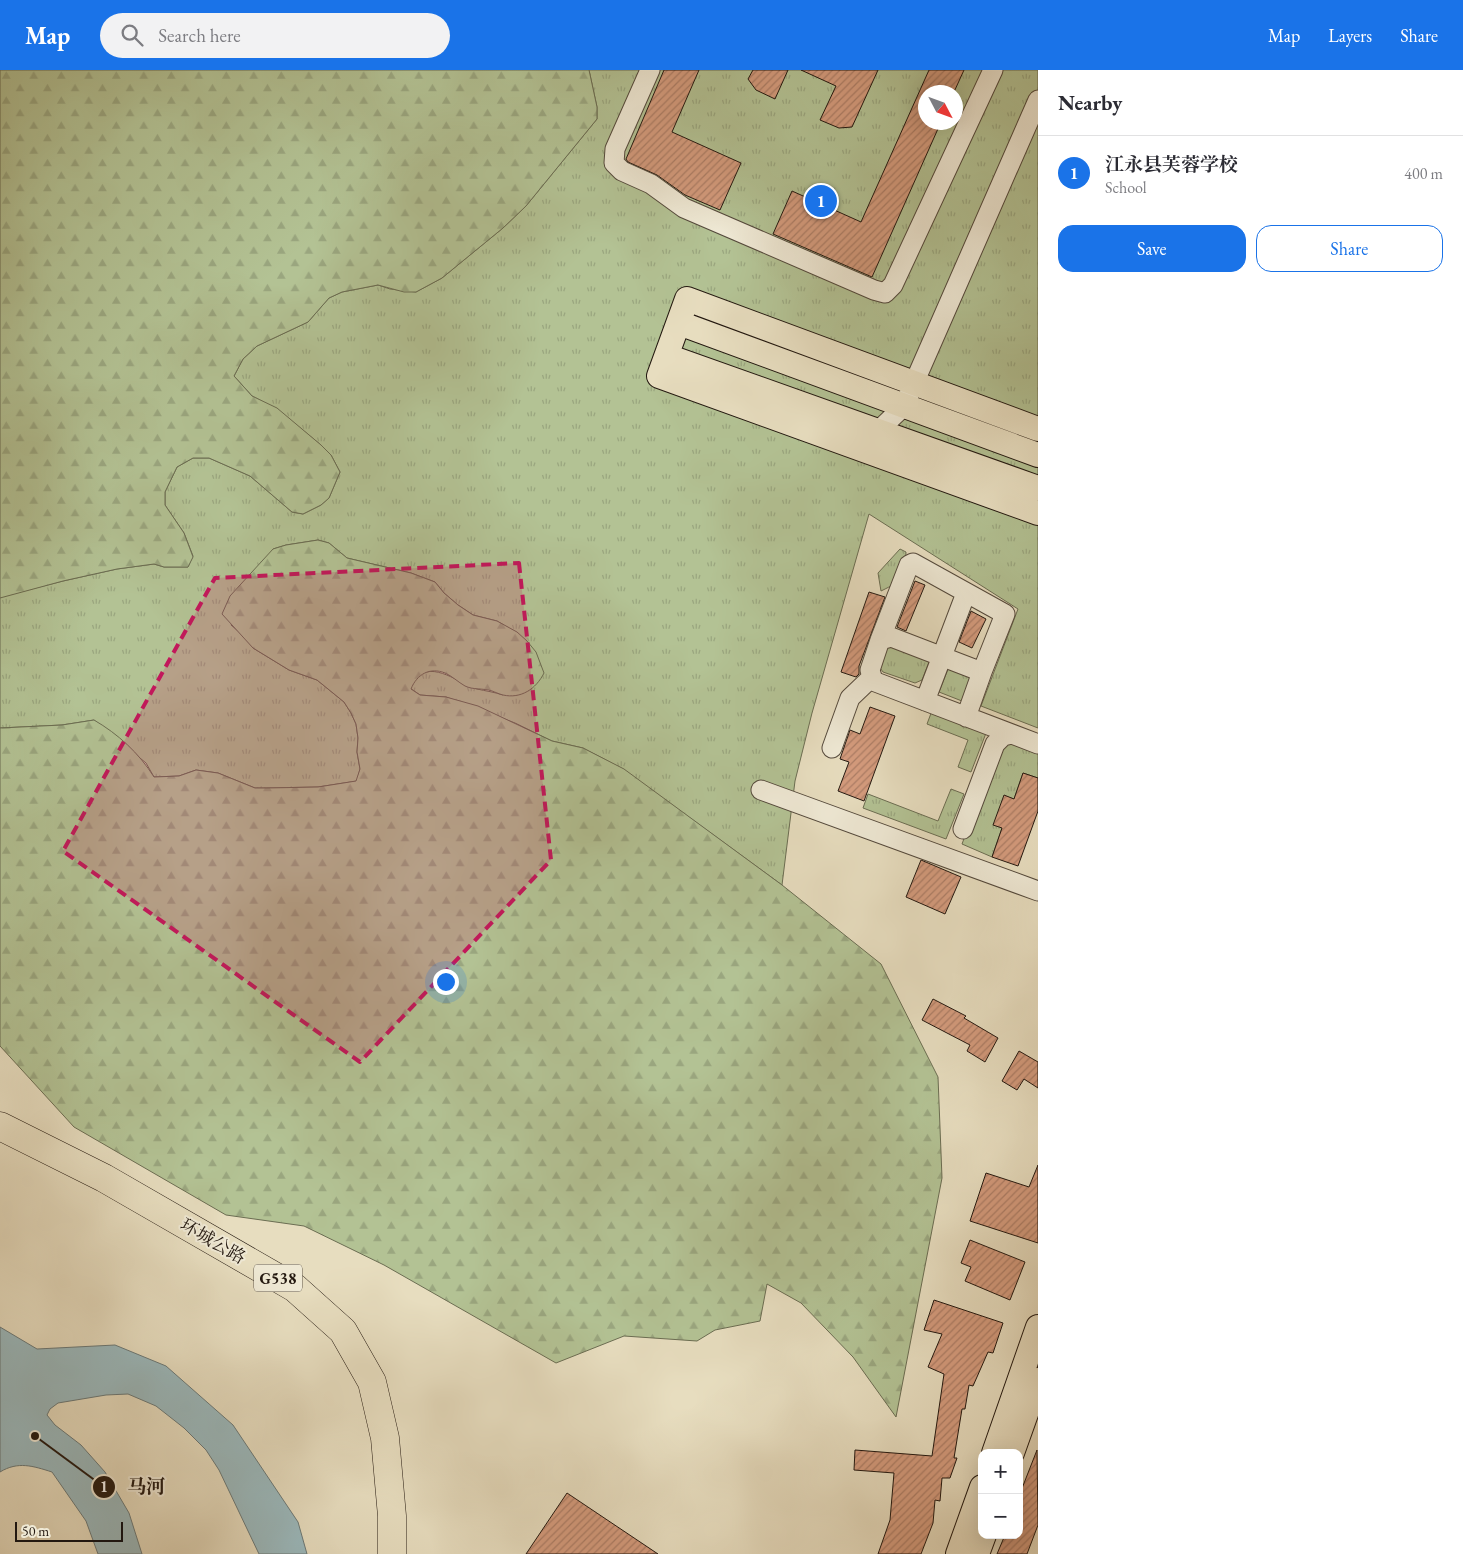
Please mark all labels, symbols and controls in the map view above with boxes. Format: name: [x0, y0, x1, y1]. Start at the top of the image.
search box: [100, 13, 450, 58]
text: Map: [25, 20, 70, 51]
icon: search: [118, 21, 146, 49]
text: Search here: [158, 23, 241, 48]
text: Map: [1268, 24, 1300, 47]
text: Layers: [1328, 24, 1372, 47]
text: Share: [1400, 24, 1438, 47]
north arrow: [918, 85, 963, 130]
text: Nearby: [1058, 89, 1122, 116]
text: 江永县芙蓉学校: [1105, 152, 1238, 177]
text: 1: [1070, 163, 1078, 184]
text: 400 m: [1404, 163, 1443, 184]
text: School: [1105, 177, 1147, 198]
pin: 1: [805, 182, 837, 220]
button: Save: [1058, 225, 1246, 272]
button: Share: [1256, 225, 1443, 272]
your location: [433, 969, 459, 995]
street label: 环城公路: [176, 1213, 250, 1269]
road number: G538: [254, 1264, 302, 1292]
map controls: [978, 1449, 1023, 1539]
button: +: [978, 1449, 1023, 1494]
callout: 马河: [92, 1470, 175, 1504]
text: 马河: [127, 1474, 165, 1499]
text: 1: [100, 1477, 108, 1496]
button: −: [978, 1494, 1023, 1539]
scale bar: [15, 1519, 122, 1542]
text: 50 m: [22, 1522, 49, 1540]

